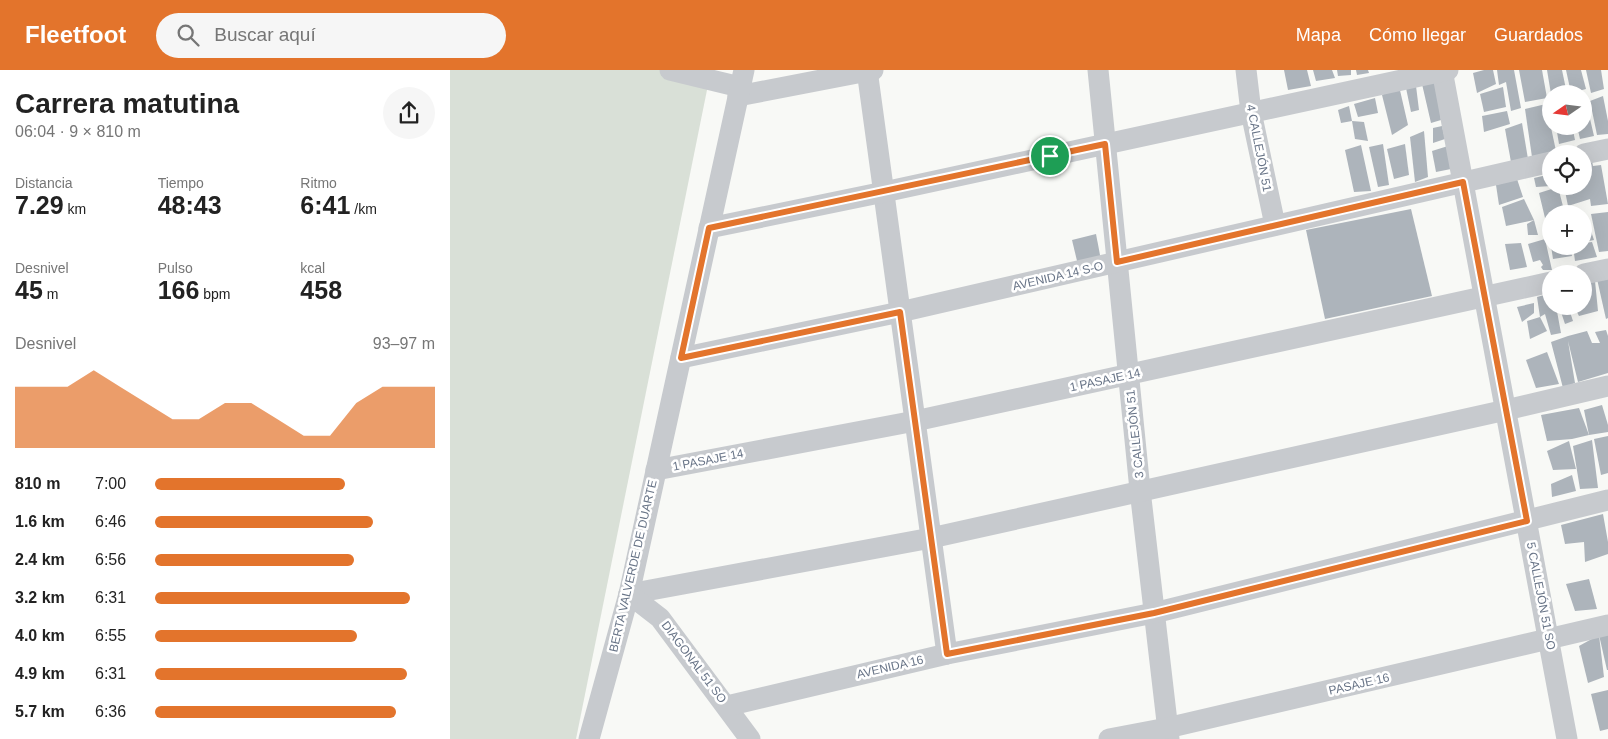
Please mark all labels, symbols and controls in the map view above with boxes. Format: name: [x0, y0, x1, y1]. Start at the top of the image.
search box: [156, 13, 506, 58]
text: Fleetfoot: [25, 21, 126, 48]
icon: search: [174, 21, 202, 49]
text: Buscar aquí: [214, 24, 316, 45]
text: Mapa: [1296, 25, 1341, 45]
text: Cómo llegar: [1369, 25, 1466, 45]
text: Guardados: [1494, 25, 1583, 45]
north arrow: [1542, 85, 1592, 135]
map controls: [1542, 85, 1592, 315]
button: share: [383, 87, 435, 139]
text: Carrera matutina: [15, 88, 239, 119]
street label: 4 CALLEJÓN 51: [1244, 103, 1275, 193]
text: 06:04 · 9 × 810 m: [15, 123, 141, 140]
pin: [1029, 135, 1071, 177]
icon: arrive: [1036, 142, 1064, 170]
button: locate: [1542, 145, 1592, 195]
text: Distancia: [15, 175, 73, 191]
text: Tiempo: [158, 175, 204, 191]
text: Ritmo: [300, 175, 337, 191]
text: 7.29: [15, 191, 64, 219]
text: 48:43: [158, 191, 222, 219]
text: 6:41: [300, 191, 350, 219]
text: km: [64, 201, 86, 217]
text: /km: [350, 201, 377, 217]
button: +: [1542, 205, 1592, 255]
street label: AVENIDA 14 S-O: [1011, 259, 1105, 293]
text: Desnivel: [15, 260, 69, 276]
text: Pulso: [158, 260, 193, 276]
text: kcal: [300, 260, 325, 276]
button: −: [1542, 265, 1592, 315]
text: 45: [15, 276, 43, 304]
text: 166: [158, 276, 199, 304]
text: 458: [300, 276, 342, 304]
text: m: [43, 286, 58, 302]
text: bpm: [199, 286, 231, 302]
text: Desnivel: [15, 335, 76, 352]
text: 93–97 m: [373, 335, 435, 352]
street label: 1 PASAJE 14: [1068, 366, 1142, 394]
street label: 3 CALLEJÓN 51: [1122, 389, 1147, 479]
street label: 1 PASAJE 14: [671, 446, 745, 474]
text: 810 m: [15, 475, 60, 492]
text: 7:00: [95, 475, 126, 492]
street label: BERTA VALVERDE DE DUARTE: [606, 479, 660, 653]
text: 1.6 km: [15, 513, 65, 530]
text: 6:46: [95, 513, 126, 530]
street label: 5 CALLEJÓN 51 SO: [1524, 541, 1559, 651]
text: 2.4 km: [15, 551, 65, 568]
text: 6:56: [95, 551, 126, 568]
text: 3.2 km: [15, 589, 65, 606]
text: 6:31: [95, 589, 126, 606]
street label: DIAGONAL 51 SO: [659, 618, 729, 706]
text: 4.0 km: [15, 627, 65, 644]
text: 6:55: [95, 627, 126, 644]
street label: AVENIDA 16: [855, 652, 925, 681]
text: 4.9 km: [15, 665, 65, 682]
text: 6:31: [95, 665, 126, 682]
street label: PASAJE 16: [1327, 670, 1391, 698]
text: 5.7 km: [15, 703, 65, 720]
text: 6:36: [95, 703, 126, 720]

